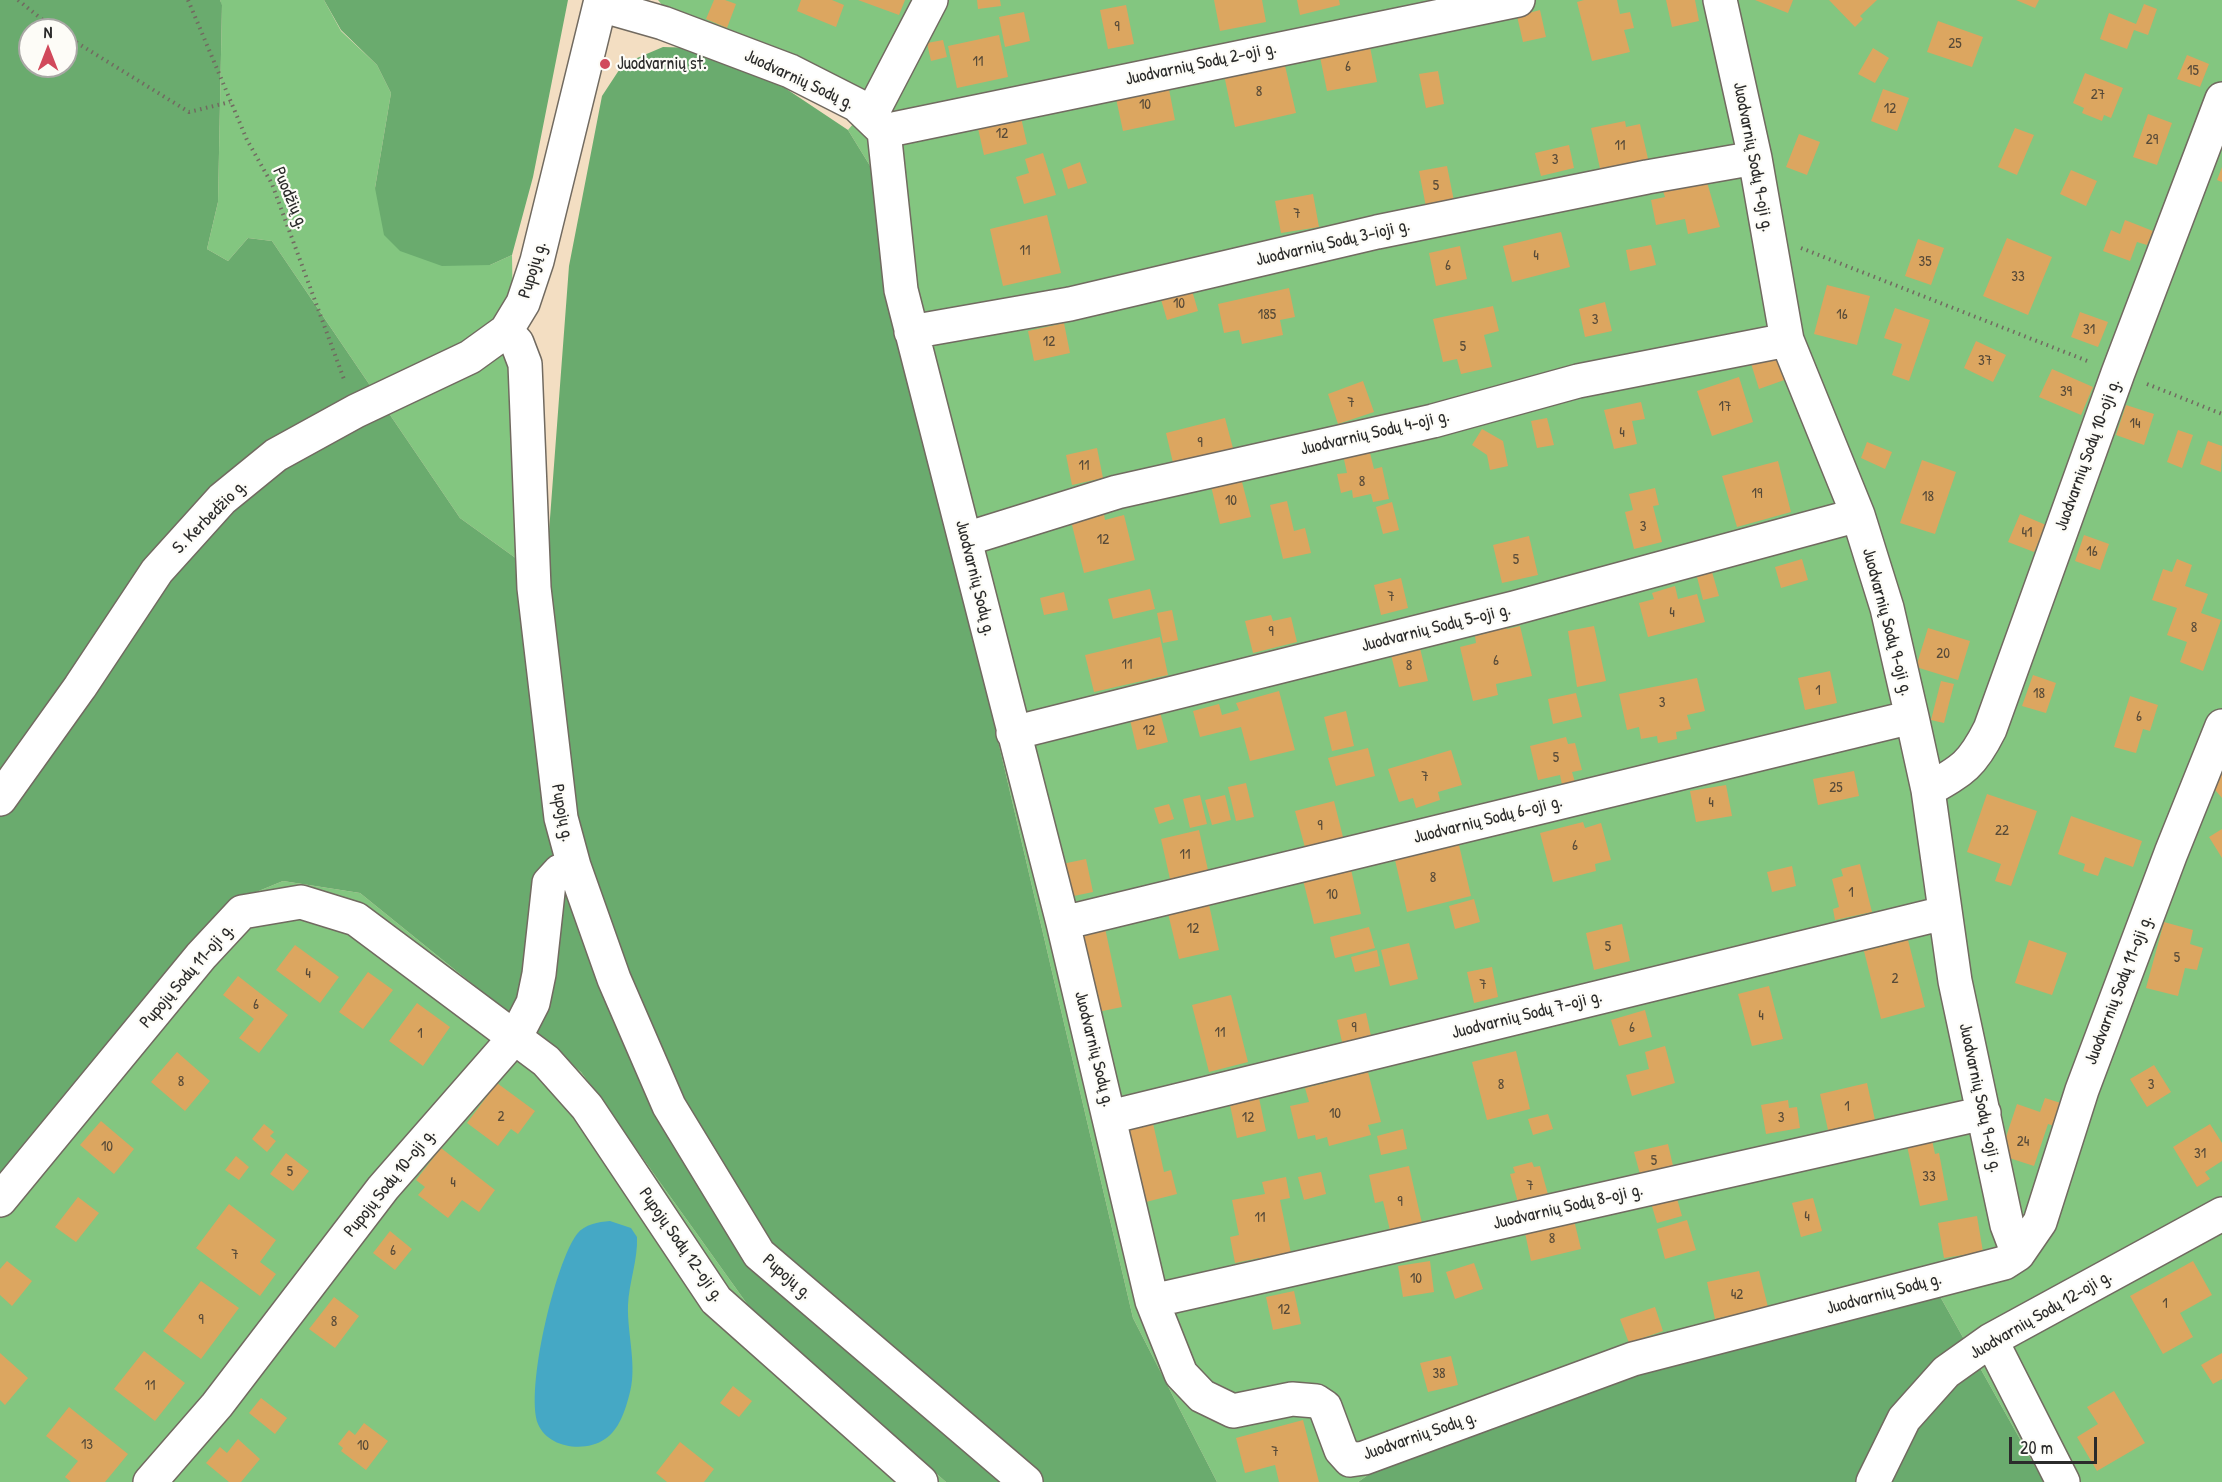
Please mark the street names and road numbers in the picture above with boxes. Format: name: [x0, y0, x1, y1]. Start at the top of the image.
street label: Juodvarnių Sodų 2-oji g.: [1123, 37, 1279, 91]
street label: Juodvarnių Sodų g.: [741, 45, 857, 115]
street label: Juodvarnių Sodų 9-oji g.: [1728, 80, 1778, 234]
street label: Puodžių g.: [267, 164, 313, 232]
street label: Juodvarnių Sodų 3-ioji g.: [1254, 215, 1412, 271]
street label: Pupojų g.: [514, 239, 552, 301]
street label: Juodvarnių Sodų 10-oji g.: [2050, 376, 2126, 534]
street label: Juodvarnių Sodų 4-oji g.: [1298, 405, 1452, 461]
street label: S. Kerbedžio g.: [168, 475, 252, 559]
street label: Juodvarnių Sodų g.: [950, 518, 1000, 638]
street label: Juodvarnių Sodų 9-oji g.: [1857, 546, 1917, 698]
street label: Juodvarnių Sodų 5-oji g.: [1359, 599, 1513, 657]
street label: Pupojų g.: [546, 782, 578, 844]
street label: Juodvarnių Sodų 6-oji g.: [1411, 791, 1565, 849]
street label: Juodvarnių Sodų 11-oji g.: [2081, 912, 2157, 1068]
street label: Pupojų Sodų 11-oji g.: [136, 919, 238, 1033]
street label: Juodvarnių Sodų 7-oji g.: [1449, 986, 1605, 1044]
street label: Juodvarnių Sodų g.: [1069, 989, 1119, 1109]
street label: Juodvarnių Sodų 9-oji g.: [1954, 1021, 2006, 1175]
street label: Pupojų Sodų 10-oji g.: [340, 1124, 440, 1242]
street label: Juodvarnių Sodų 8-oji g.: [1491, 1179, 1645, 1235]
street label: Pupojų Sodų 12-oji g.: [634, 1184, 728, 1306]
street label: Pupojų g.: [758, 1250, 816, 1304]
street label: Juodvarnių Sodų 12-oji g.: [1966, 1266, 2116, 1364]
street label: Juodvarnių Sodų g.: [1824, 1268, 1944, 1320]
street label: Juodvarnių Sodų g.: [1360, 1406, 1480, 1466]

